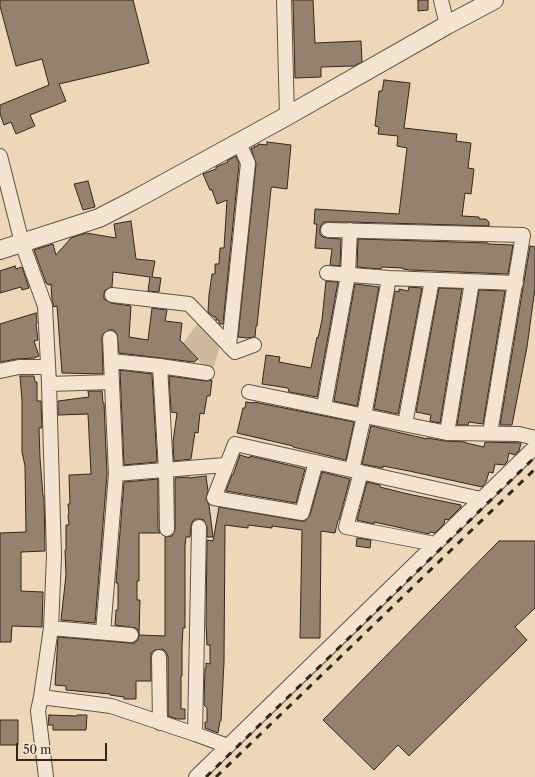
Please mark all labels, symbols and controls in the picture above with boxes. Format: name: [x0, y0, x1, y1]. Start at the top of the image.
scale bar: [18, 735, 109, 761]
text: 50 m: [23, 742, 52, 757]

